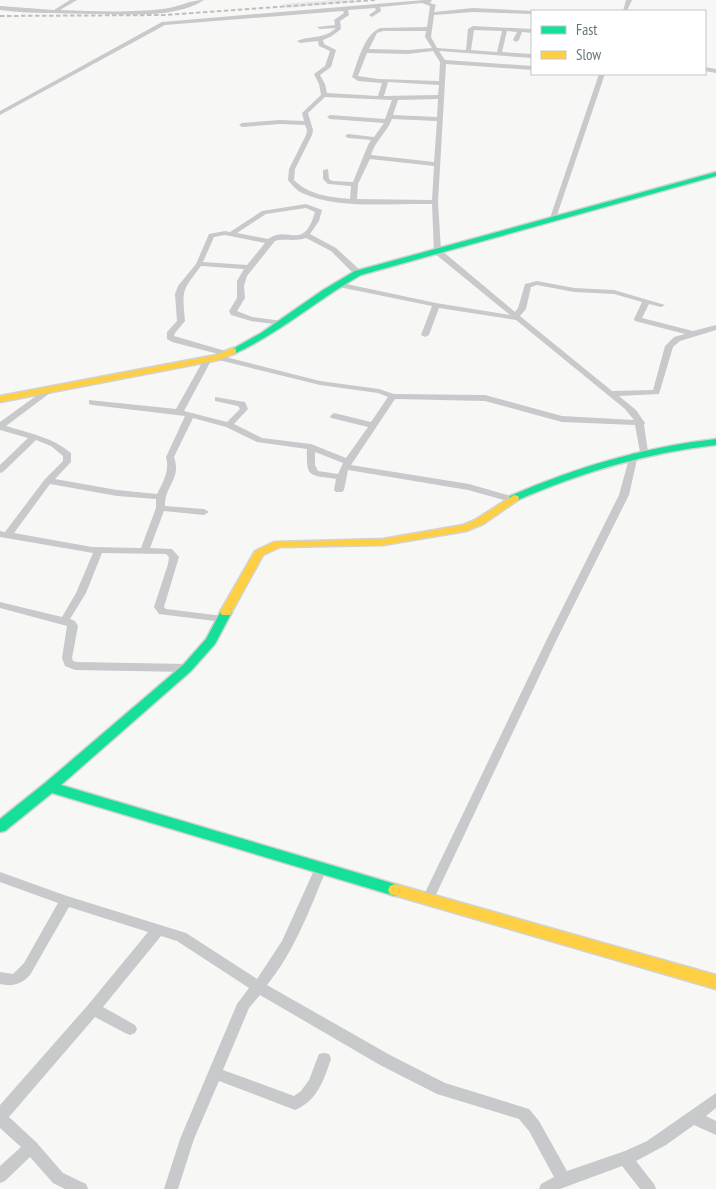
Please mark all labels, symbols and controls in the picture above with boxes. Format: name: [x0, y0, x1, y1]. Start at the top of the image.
legend: [531, 10, 706, 75]
text: Fast: [576, 20, 597, 39]
text: Slow: [576, 45, 601, 64]

